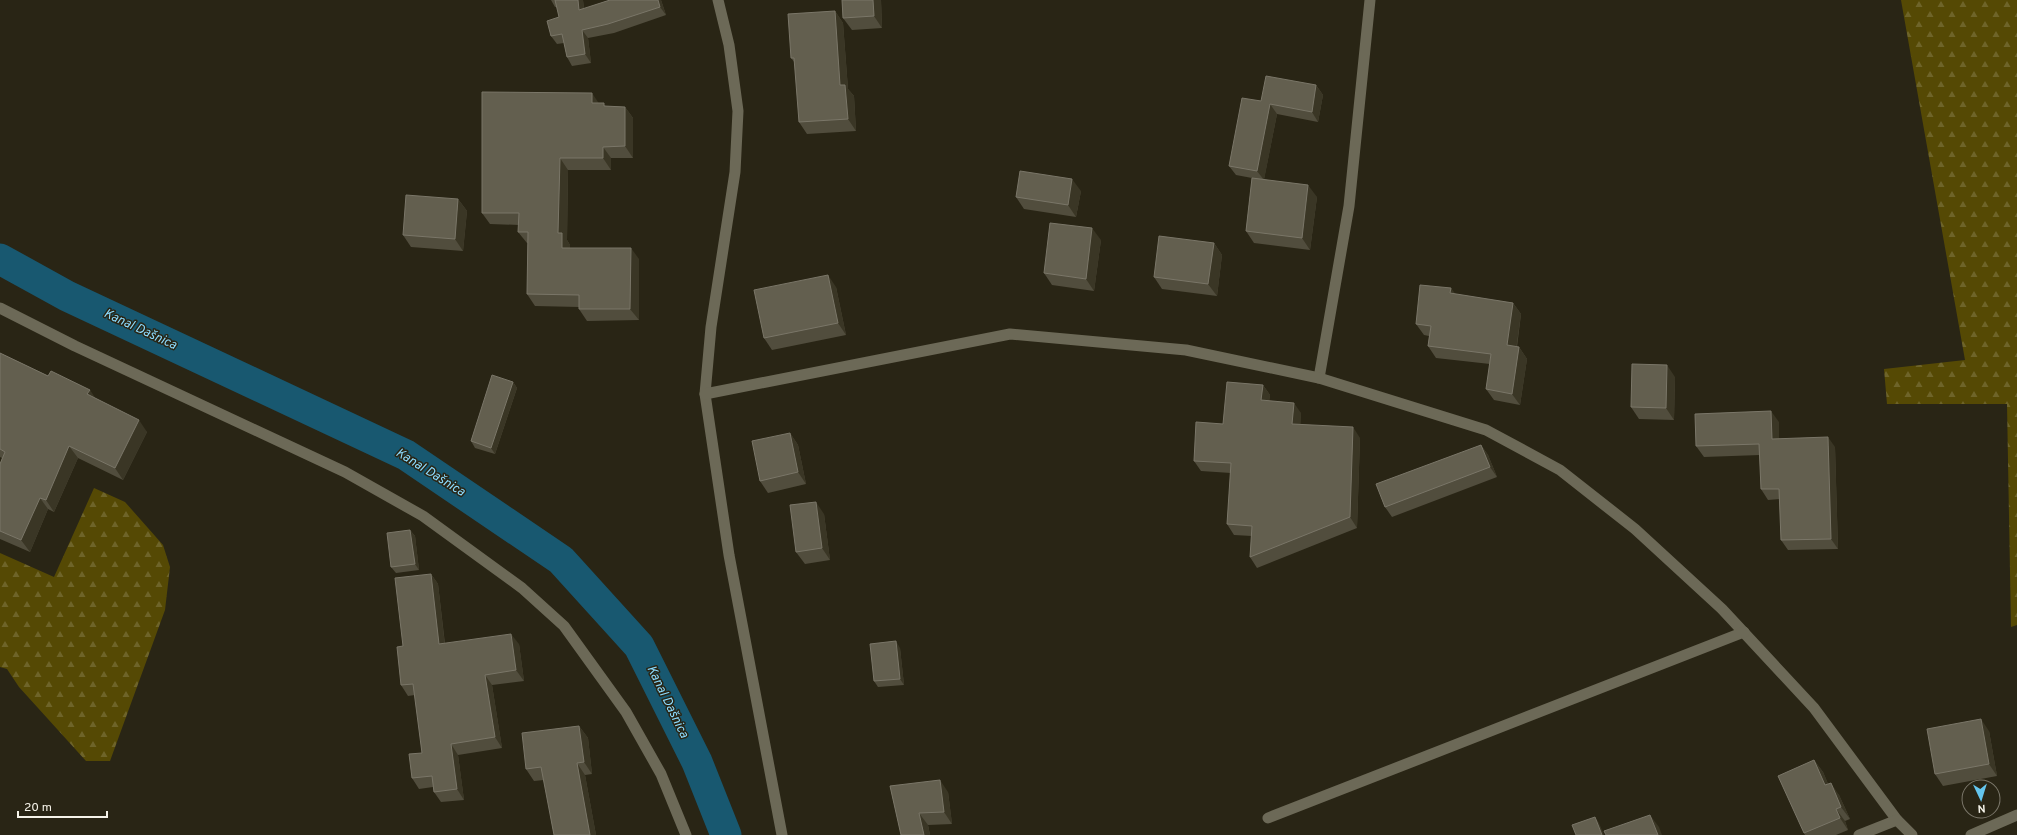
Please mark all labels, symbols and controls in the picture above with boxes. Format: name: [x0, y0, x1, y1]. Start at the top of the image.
water label: Kanal Dašnica: [101, 306, 179, 354]
water label: Kanal Dašnica: [392, 445, 468, 501]
water label: Kanal Dašnica: [643, 663, 692, 741]
north arrow: [1961, 779, 2001, 819]
scale bar: [18, 793, 107, 819]
text: 20 m: [24, 800, 52, 816]
text: N: [1977, 801, 1986, 815]

